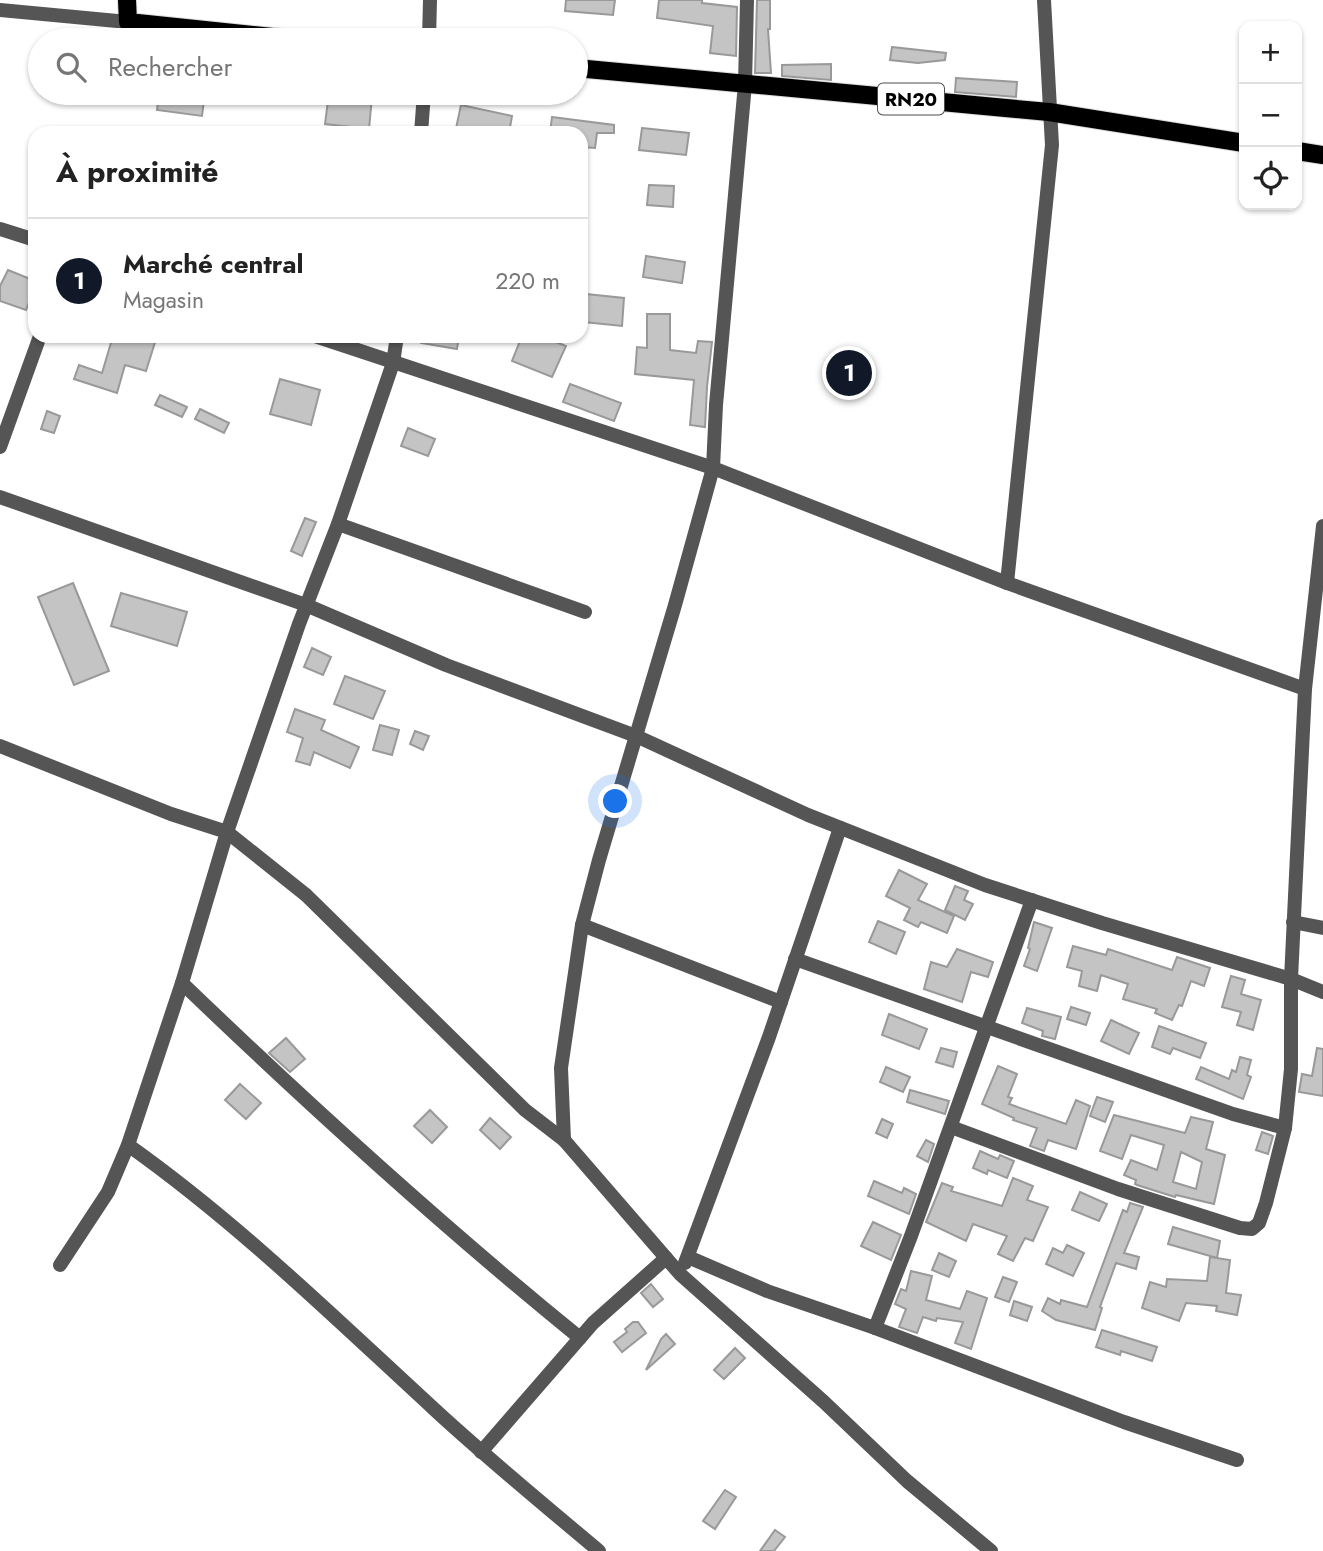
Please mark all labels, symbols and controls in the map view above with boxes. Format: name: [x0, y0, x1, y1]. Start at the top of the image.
map controls: [1239, 21, 1302, 210]
button: +: [1239, 21, 1302, 84]
search box: [28, 28, 588, 105]
icon: search: [52, 48, 90, 86]
text: Rechercher: [108, 48, 232, 86]
road number: RN20: [878, 83, 944, 114]
button: −: [1239, 84, 1302, 147]
button: locate: [1239, 147, 1302, 210]
text: À proximité: [56, 150, 219, 193]
text: Marché central: [123, 245, 304, 283]
text: 1: [73, 264, 85, 298]
text: 220 m: [495, 264, 560, 298]
text: Magasin: [123, 283, 204, 317]
pin: 1: [826, 347, 872, 399]
your location: [598, 784, 632, 818]

